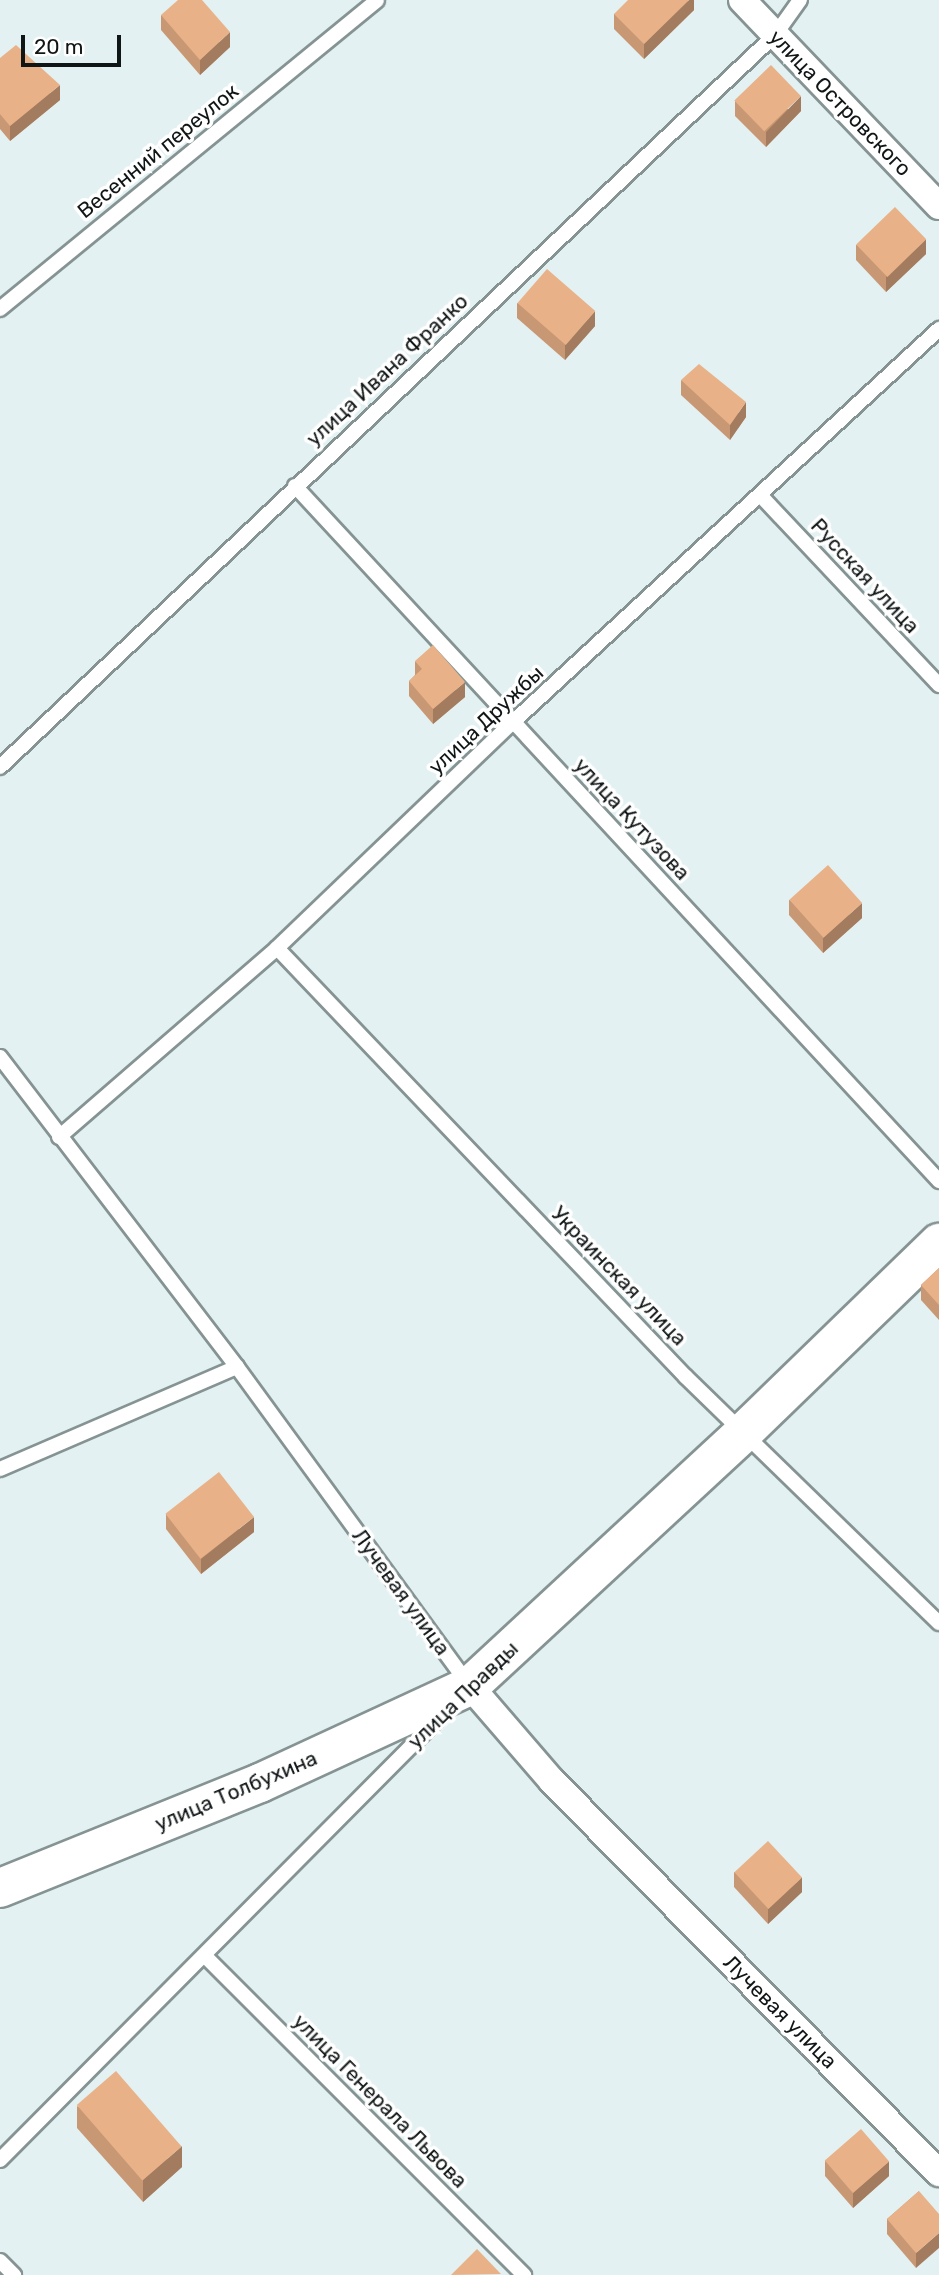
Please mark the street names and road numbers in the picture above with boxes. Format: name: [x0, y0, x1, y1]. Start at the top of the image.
street label: улица Островского: [764, 25, 916, 181]
street label: Весенний переулок: [72, 78, 244, 224]
street label: улица Ивана Франко: [301, 289, 473, 451]
street label: Русская улица: [805, 513, 925, 639]
street label: улица Дружбы: [423, 660, 549, 780]
street label: улица Кутузова: [569, 753, 695, 885]
street label: Украинская улица: [546, 1201, 692, 1351]
street label: Лучевая улица: [347, 1524, 455, 1660]
street label: улица Правды: [402, 1636, 524, 1754]
street label: улица Толбухина: [151, 1745, 321, 1837]
street label: Лучевая улица: [718, 1950, 842, 2074]
street label: улица Генерала Львова: [288, 2009, 472, 2193]

